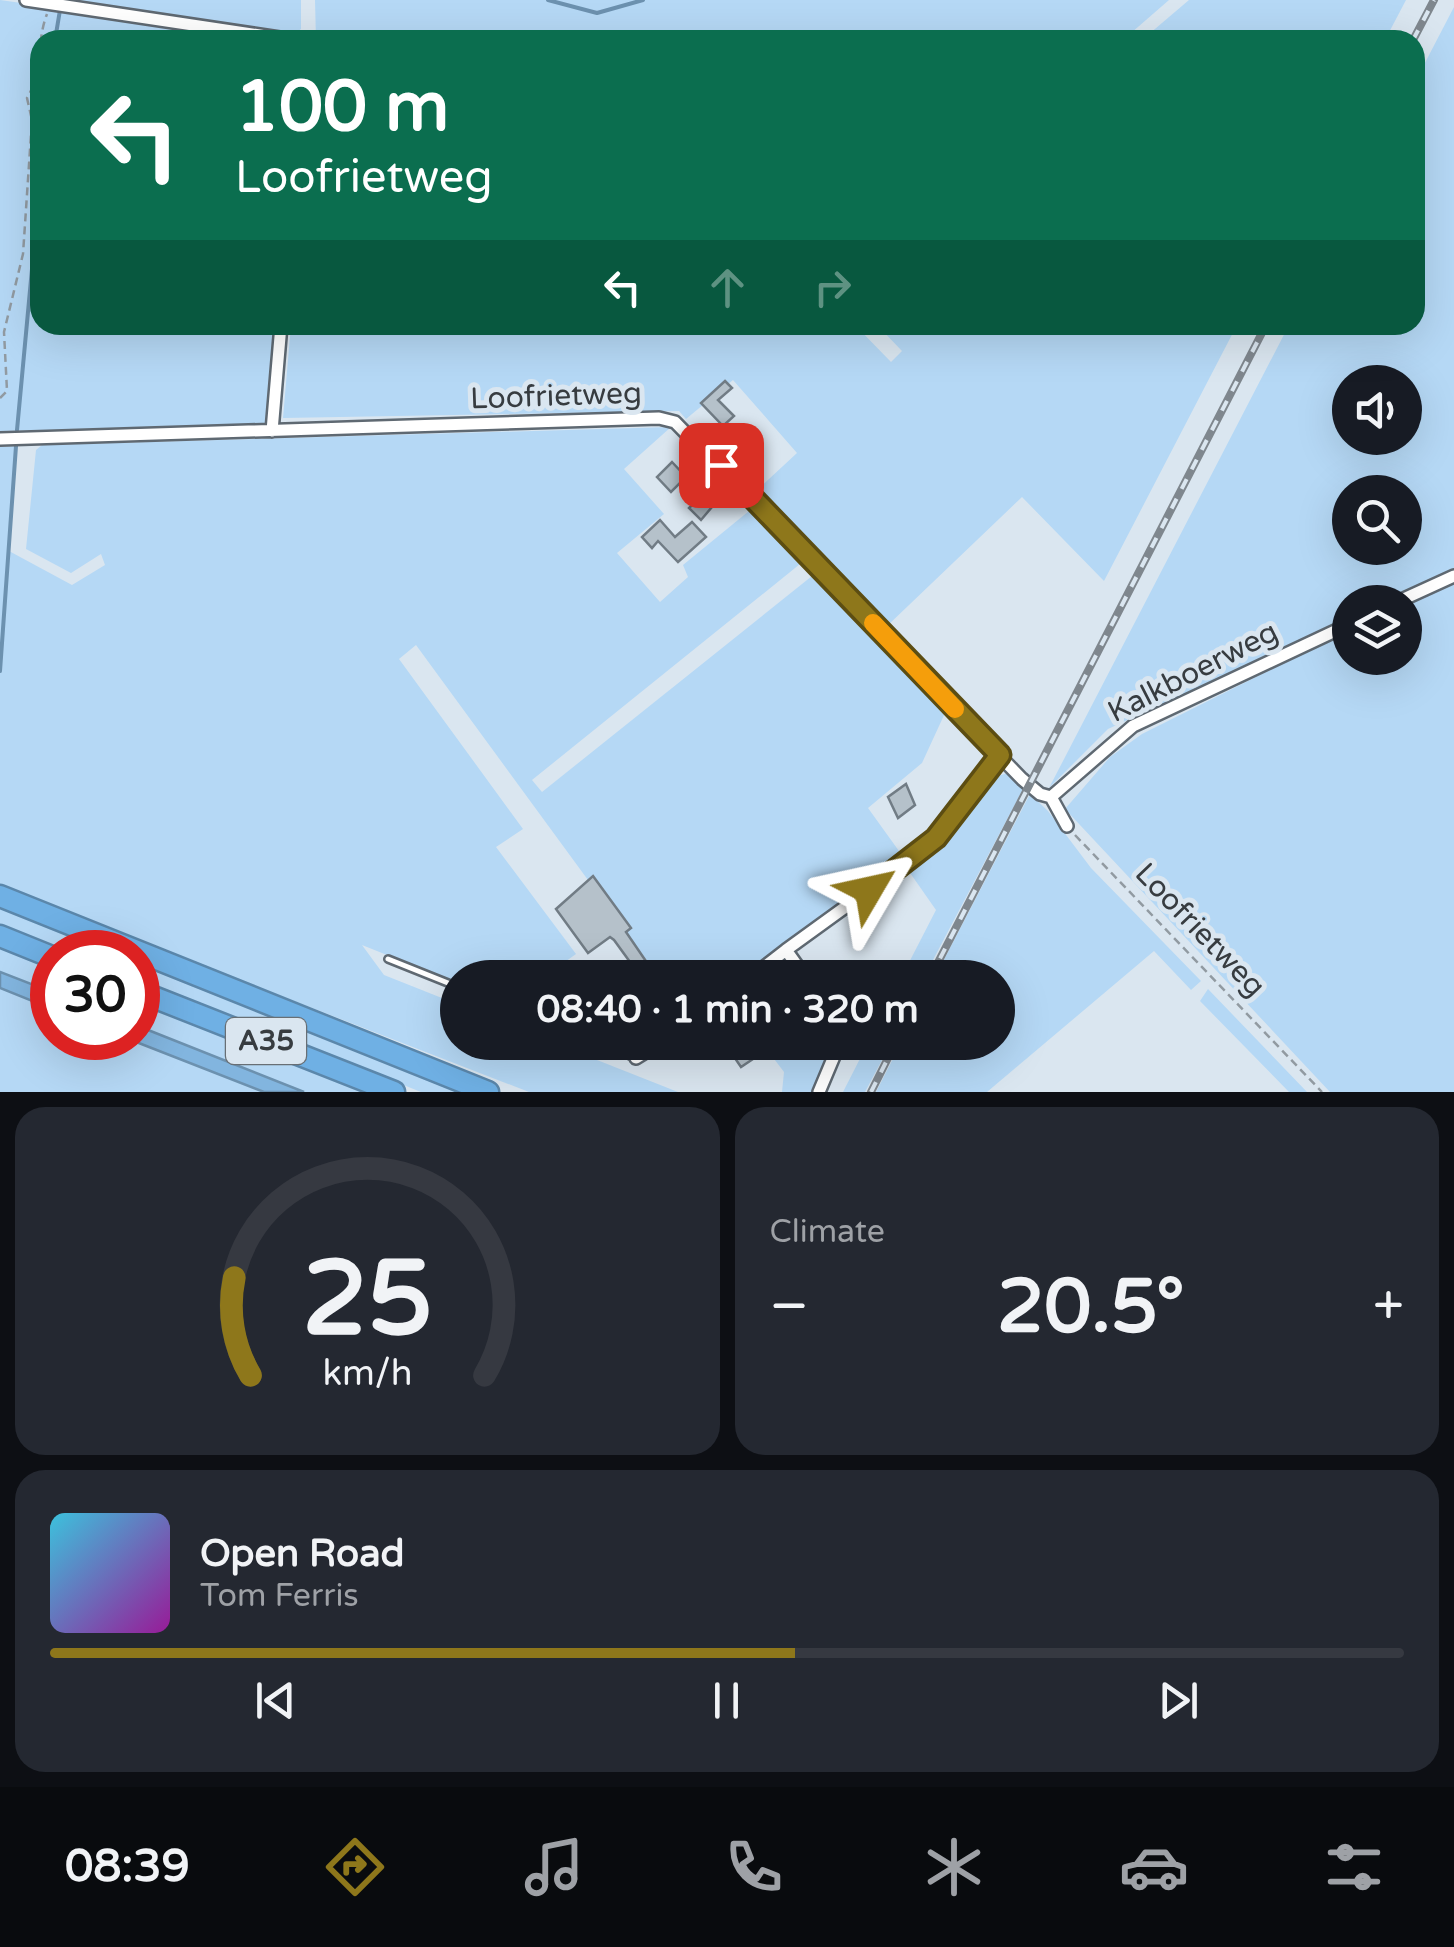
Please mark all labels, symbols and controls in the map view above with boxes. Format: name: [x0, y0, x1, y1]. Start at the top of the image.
text: 100 m: [235, 66, 449, 150]
icon: left: [70, 70, 200, 200]
text: Loofrietweg: [235, 151, 493, 205]
icon: left: [595, 260, 650, 315]
icon: ahead: [700, 260, 755, 315]
icon: right: [805, 260, 860, 315]
map controls: [1332, 365, 1422, 675]
button: sound: [1332, 365, 1422, 455]
street label: Loofrietweg: [470, 375, 642, 417]
pin: [679, 423, 764, 508]
icon: arrive: [694, 438, 749, 493]
button: search: [1332, 475, 1422, 565]
button: layers: [1332, 585, 1422, 675]
street label: Kalkboerweg: [1102, 613, 1284, 731]
position arrow: [817, 838, 921, 942]
street label: Loofrietweg: [1127, 855, 1273, 1005]
speed limit sign: 30: [30, 930, 160, 1060]
text: 08:40 · 1 min · 320 m: [536, 987, 919, 1033]
road number: A35: [226, 1018, 306, 1064]
text: Climate: [770, 1213, 885, 1251]
text: 25: [302, 1238, 433, 1363]
text: 20.5°: [997, 1262, 1185, 1352]
text: −: [770, 1274, 809, 1340]
text: +: [1373, 1274, 1404, 1340]
text: km/h: [322, 1352, 412, 1395]
text: Open Road: [200, 1531, 405, 1577]
text: Tom Ferris: [200, 1577, 359, 1615]
icon: previous: [248, 1673, 303, 1728]
icon: pause: [699, 1673, 754, 1728]
icon: next: [1151, 1673, 1206, 1728]
icon: directions: [320, 1832, 390, 1902]
icon: music: [519, 1832, 589, 1902]
icon: phone: [719, 1832, 789, 1902]
icon: climate: [919, 1832, 989, 1902]
icon: car: [1119, 1832, 1189, 1902]
icon: filters: [1319, 1832, 1389, 1902]
text: 08:39: [65, 1840, 190, 1894]

